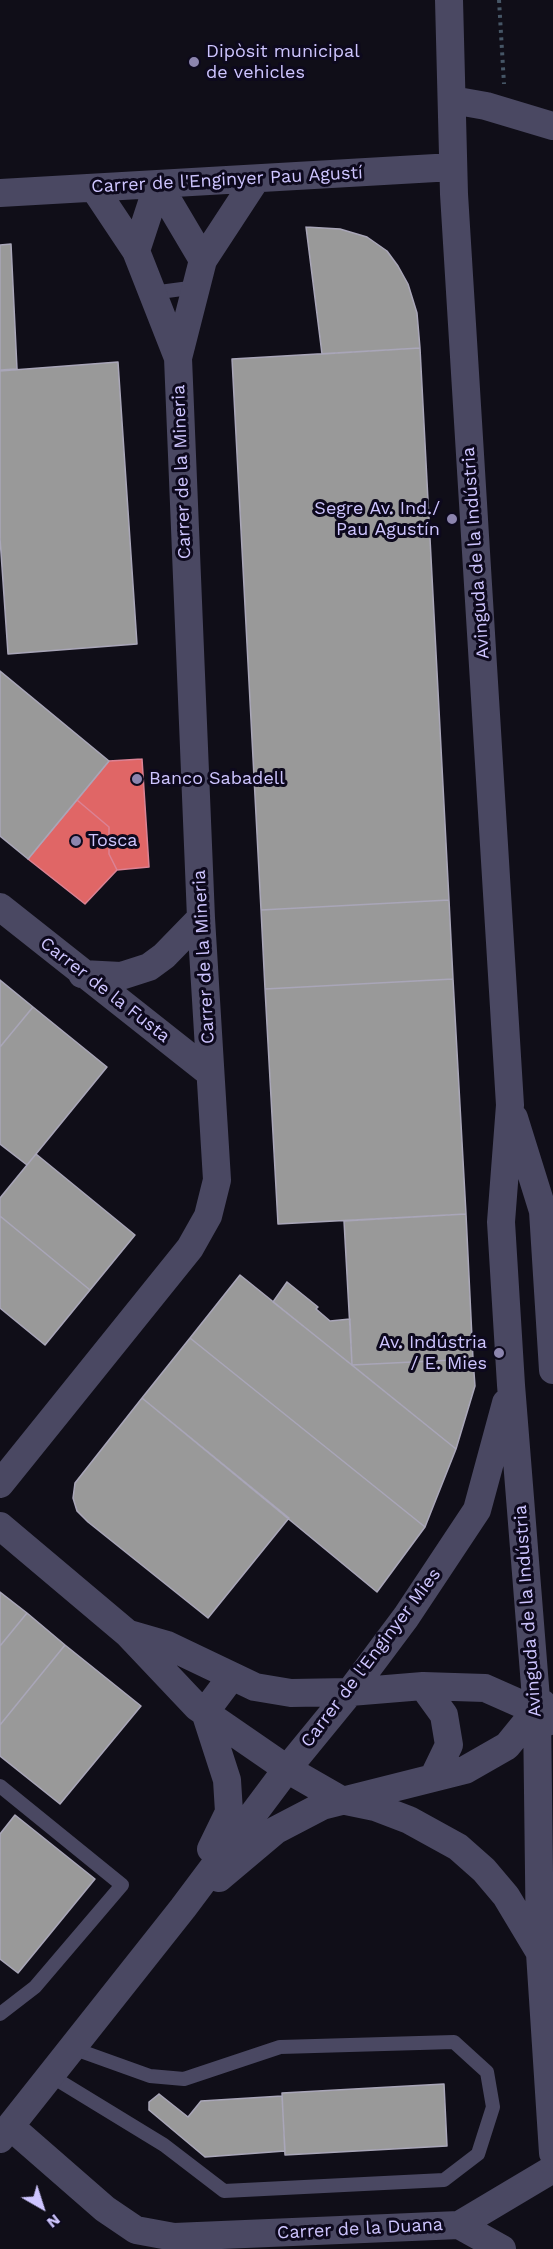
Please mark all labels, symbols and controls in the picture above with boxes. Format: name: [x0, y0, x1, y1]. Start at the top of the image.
place label: Dipòsit municipal de vehicles: [206, 41, 360, 84]
marker: Dipòsit municipal de vehicles: [187, 55, 201, 69]
street label: Carrer de l'Enginyer Pau Agustí: [91, 162, 363, 198]
street label: Carrer de la Mineria: [168, 384, 196, 560]
street label: Avinguda de la Indústria: [458, 446, 494, 660]
place label: Segre Av. Ind./ Pau Agustín: [314, 498, 440, 540]
marker: Segre Av. Ind./ Pau Agustín: [445, 512, 459, 526]
place label: Banco Sabadell: [149, 768, 285, 790]
marker: Banco Sabadell: [130, 772, 144, 786]
place label: Tosca: [88, 830, 137, 852]
marker: Tosca: [69, 834, 83, 848]
street label: Carrer de la Mineria: [189, 869, 219, 1045]
street label: Carrer de la Fusta: [36, 933, 174, 1047]
place label: Av. Indústria / E. Mies: [379, 1332, 487, 1374]
marker: Av. Indústria / E. Mies: [492, 1346, 506, 1360]
street label: Avinguda de la Indústria: [510, 1504, 546, 1718]
street label: Carrer de l'Enginyer Mies: [296, 1564, 446, 1752]
north arrow: [12, 2177, 72, 2237]
text: N: [43, 2210, 64, 2232]
street label: Carrer de la Duana: [277, 2214, 443, 2244]

